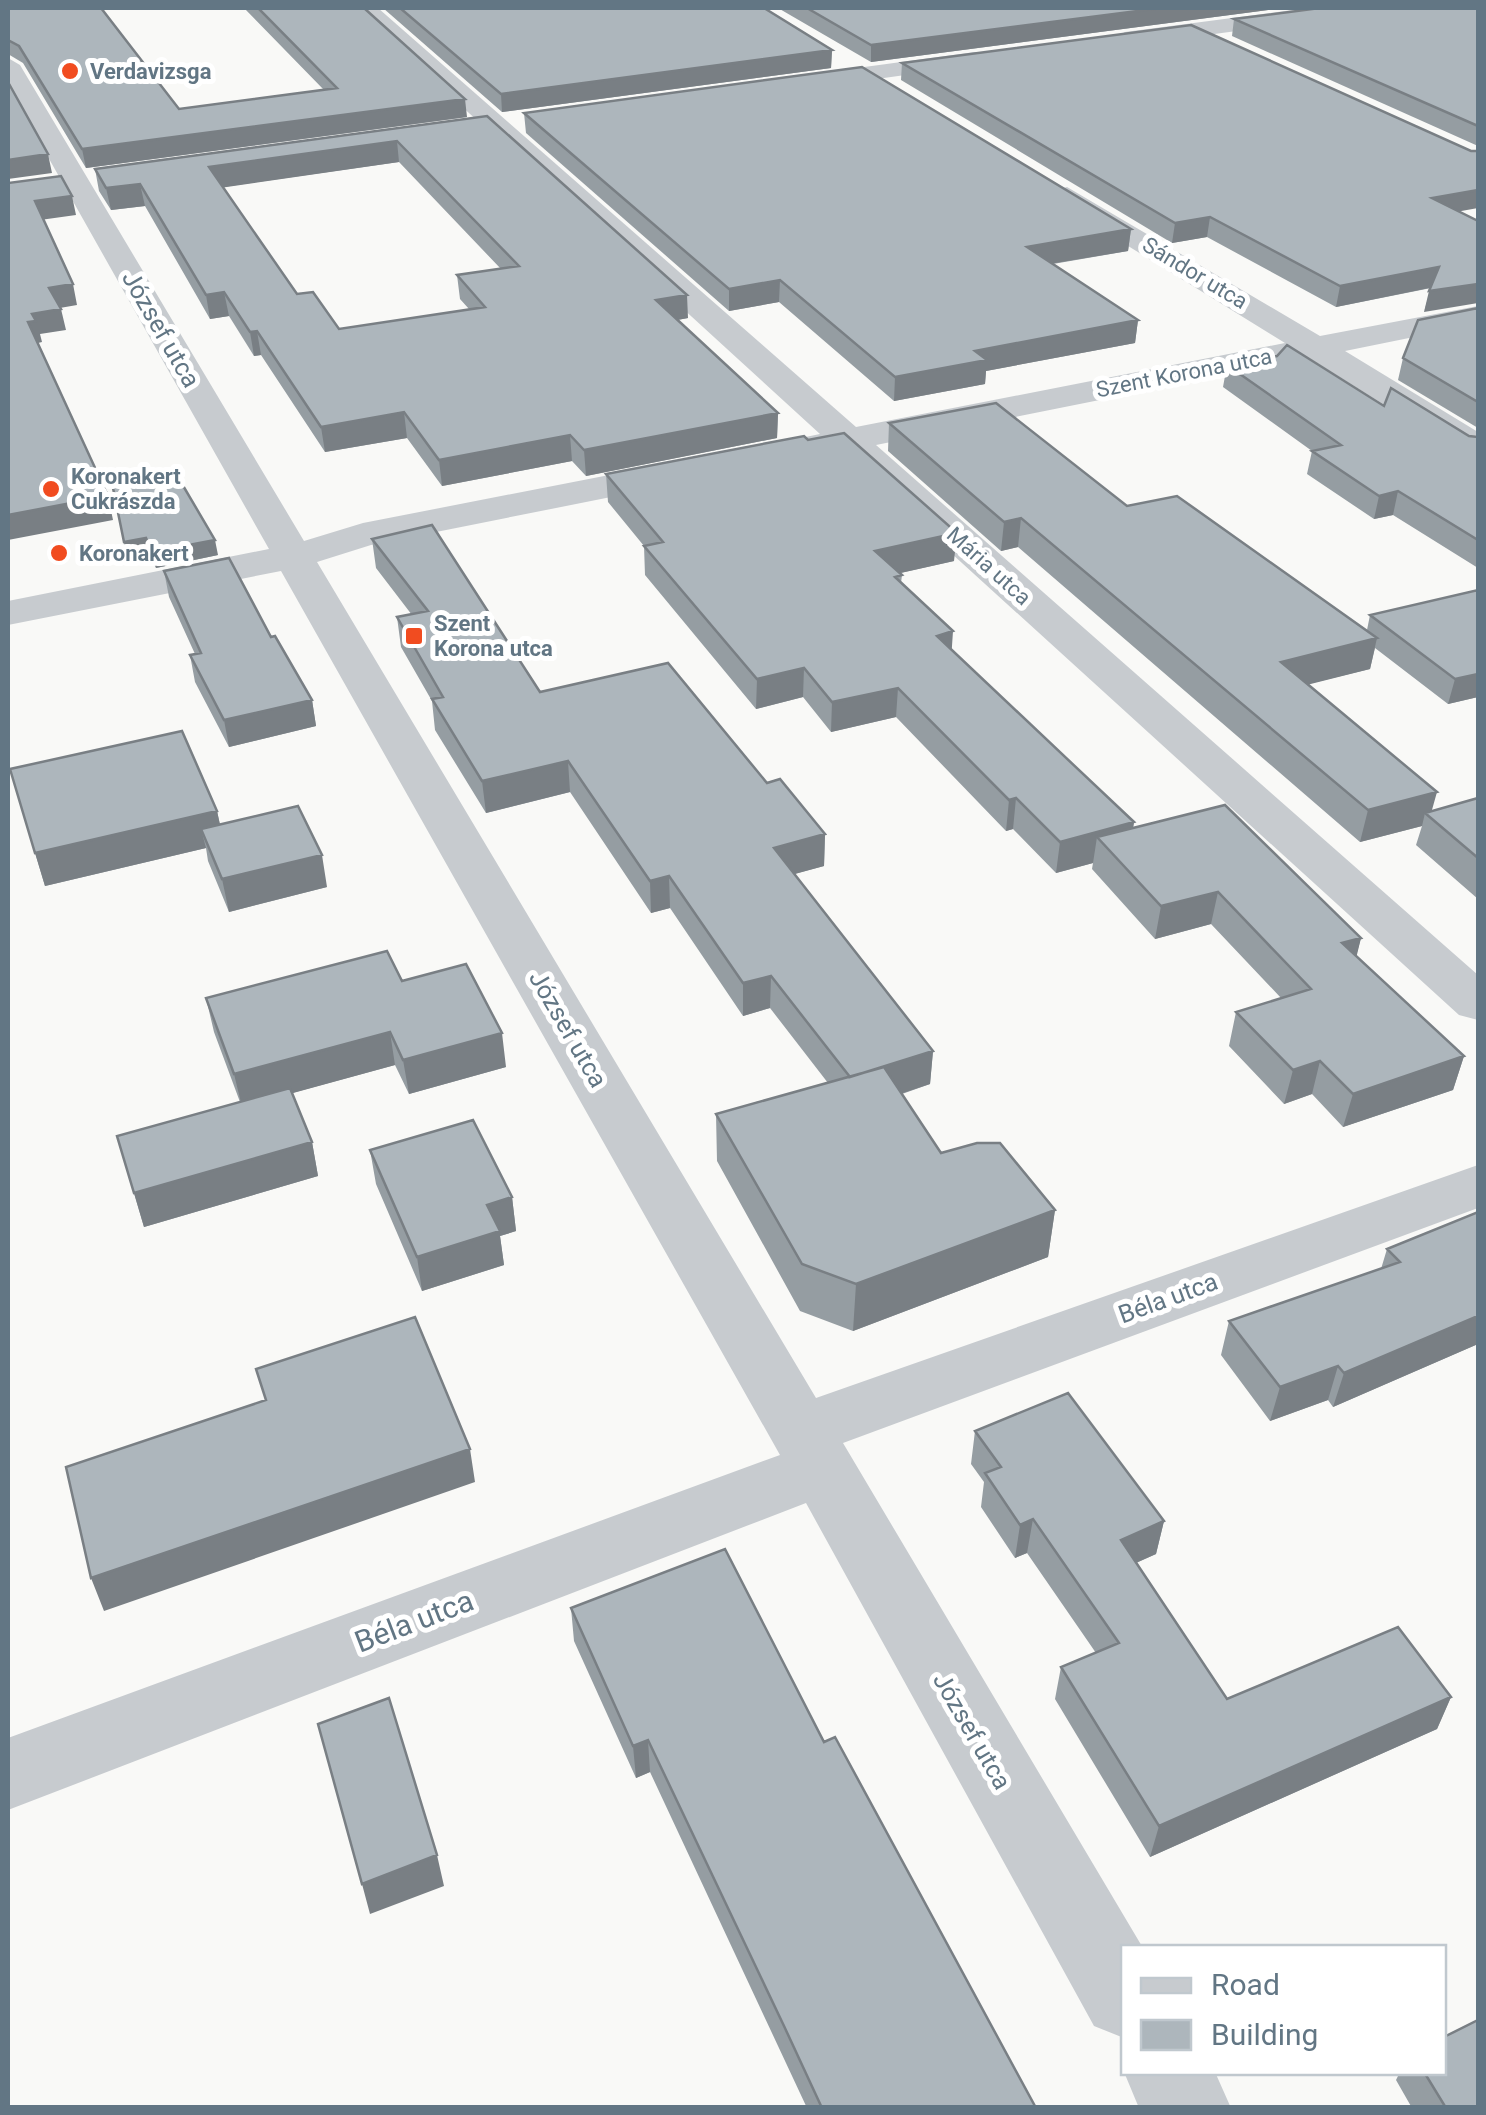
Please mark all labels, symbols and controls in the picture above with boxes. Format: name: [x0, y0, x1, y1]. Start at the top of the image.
place label: Verdavizsga: [90, 59, 212, 84]
marker: Verdavizsga: [59, 60, 81, 82]
street label: Sándor utca: [1138, 232, 1252, 314]
street label: József utca: [116, 265, 206, 393]
street label: Szent Korona utca: [1094, 344, 1274, 402]
place label: Koronakert Cukrászda: [71, 464, 181, 514]
marker: Koronakert Cukrászda: [40, 478, 62, 500]
street label: Mária utca: [942, 522, 1036, 610]
place label: Koronakert: [79, 541, 189, 566]
marker: Koronakert: [48, 542, 70, 564]
place label: Szent Korona utca: [434, 611, 553, 661]
marker: Szent Korona utca: [403, 625, 425, 647]
street label: József utca: [523, 965, 613, 1093]
street label: Béla utca: [1114, 1267, 1222, 1329]
street label: Béla utca: [350, 1582, 478, 1660]
street label: József utca: [927, 1667, 1017, 1795]
legend: [1121, 1945, 1446, 2075]
text: Road: [1211, 1967, 1280, 2002]
text: Building: [1211, 2017, 1318, 2052]

